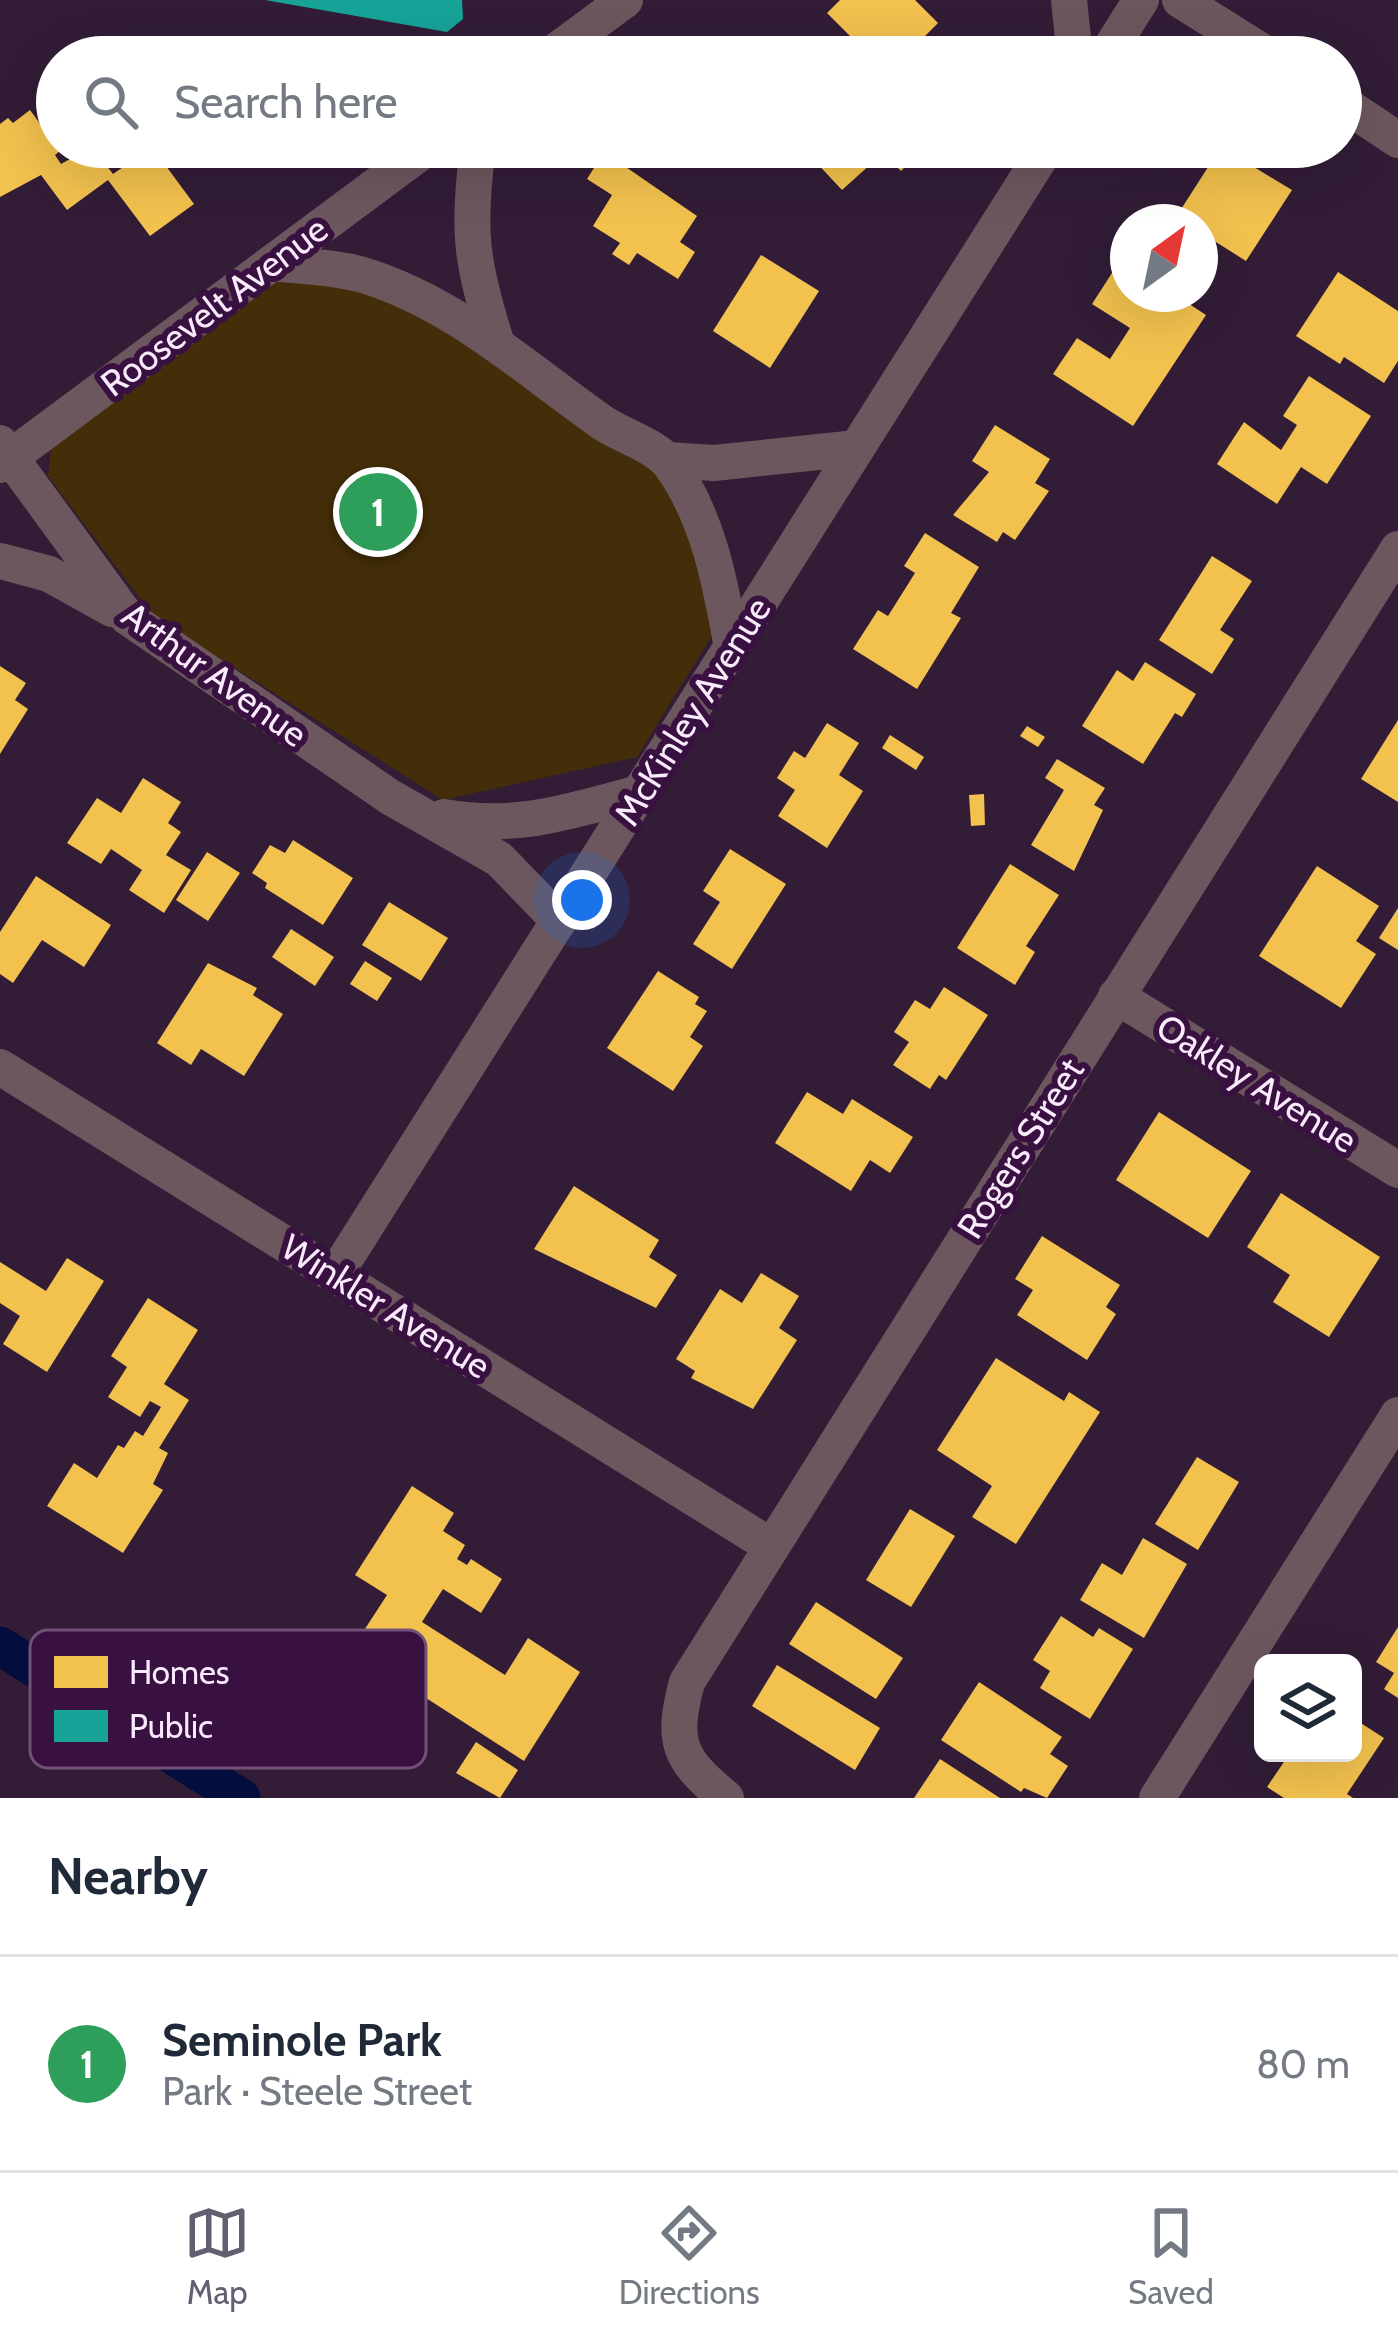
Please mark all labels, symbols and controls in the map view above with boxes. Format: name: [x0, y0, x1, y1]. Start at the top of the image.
search box: [36, 36, 1362, 168]
icon: search: [78, 69, 144, 135]
text: Search here: [174, 75, 398, 129]
north arrow: [1110, 204, 1218, 312]
street label: Roosevelt Avenue: [92, 206, 336, 406]
pin: 1: [339, 467, 417, 557]
street label: McKinley Avenue: [604, 589, 780, 833]
street label: Arthur Avenue: [114, 592, 316, 756]
your location: [552, 870, 612, 930]
street label: Oakley Avenue: [1149, 1004, 1365, 1162]
street label: Rogers Street: [947, 1050, 1093, 1246]
street label: Winkler Avenue: [273, 1224, 499, 1388]
legend: [30, 1630, 426, 1768]
text: Homes: [129, 1652, 230, 1692]
map controls: [1254, 1654, 1362, 1762]
button: layers: [1254, 1654, 1362, 1762]
text: Public: [129, 1706, 213, 1746]
text: Nearby: [48, 1845, 208, 1907]
text: Seminole Park: [162, 2013, 442, 2067]
text: 1: [80, 2040, 94, 2088]
text: 80 m: [1256, 2040, 1350, 2088]
text: Park · Steele Street: [162, 2067, 472, 2115]
tab: Map: [184, 2200, 250, 2312]
tab: Directions: [619, 2200, 760, 2312]
tab: Saved: [1128, 2200, 1214, 2312]

